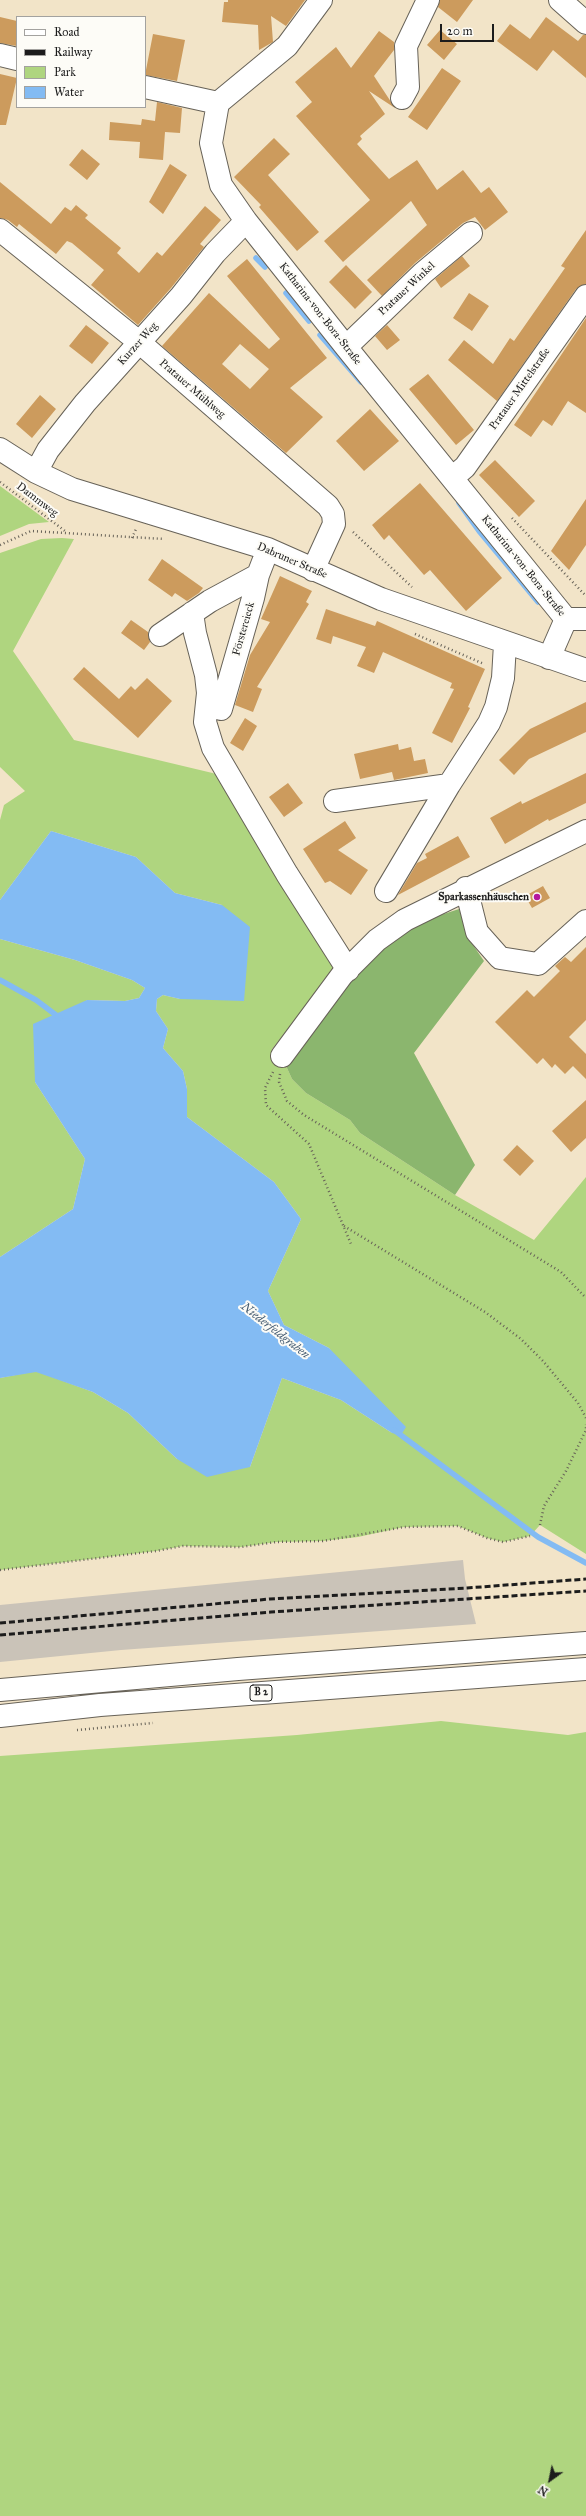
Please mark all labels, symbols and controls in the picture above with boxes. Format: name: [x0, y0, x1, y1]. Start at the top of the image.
legend: [16, 16, 146, 108]
scale bar: [442, 16, 496, 42]
text: 20 m: [447, 24, 473, 38]
text: Road: [54, 25, 80, 39]
text: Railway: [54, 45, 92, 59]
text: Park: [54, 65, 76, 79]
text: Water: [54, 85, 84, 99]
street label: Pratauer Winkel: [376, 259, 438, 319]
street label: Katharina-von-Bora-Straße: [276, 260, 364, 368]
street label: Kurzer Weg: [115, 320, 161, 368]
street label: Pratauer Mittelstraße: [487, 345, 553, 433]
street label: Pratauer Mühlweg: [156, 357, 228, 421]
street label: Dammweg: [14, 480, 60, 520]
street label: Katharina-von-Bora-Straße: [478, 513, 568, 619]
street label: Dabruner Straße: [255, 540, 329, 582]
street label: Förstereieck: [230, 601, 258, 657]
place label: Sparkassenhäuschen: [438, 890, 529, 904]
marker: Sparkassenhäuschen: [532, 892, 542, 902]
water label: Niederfeldgraben: [238, 1300, 312, 1362]
road number: B 2: [250, 1685, 272, 1701]
north arrow: [530, 2460, 570, 2500]
text: N: [536, 2482, 551, 2498]

